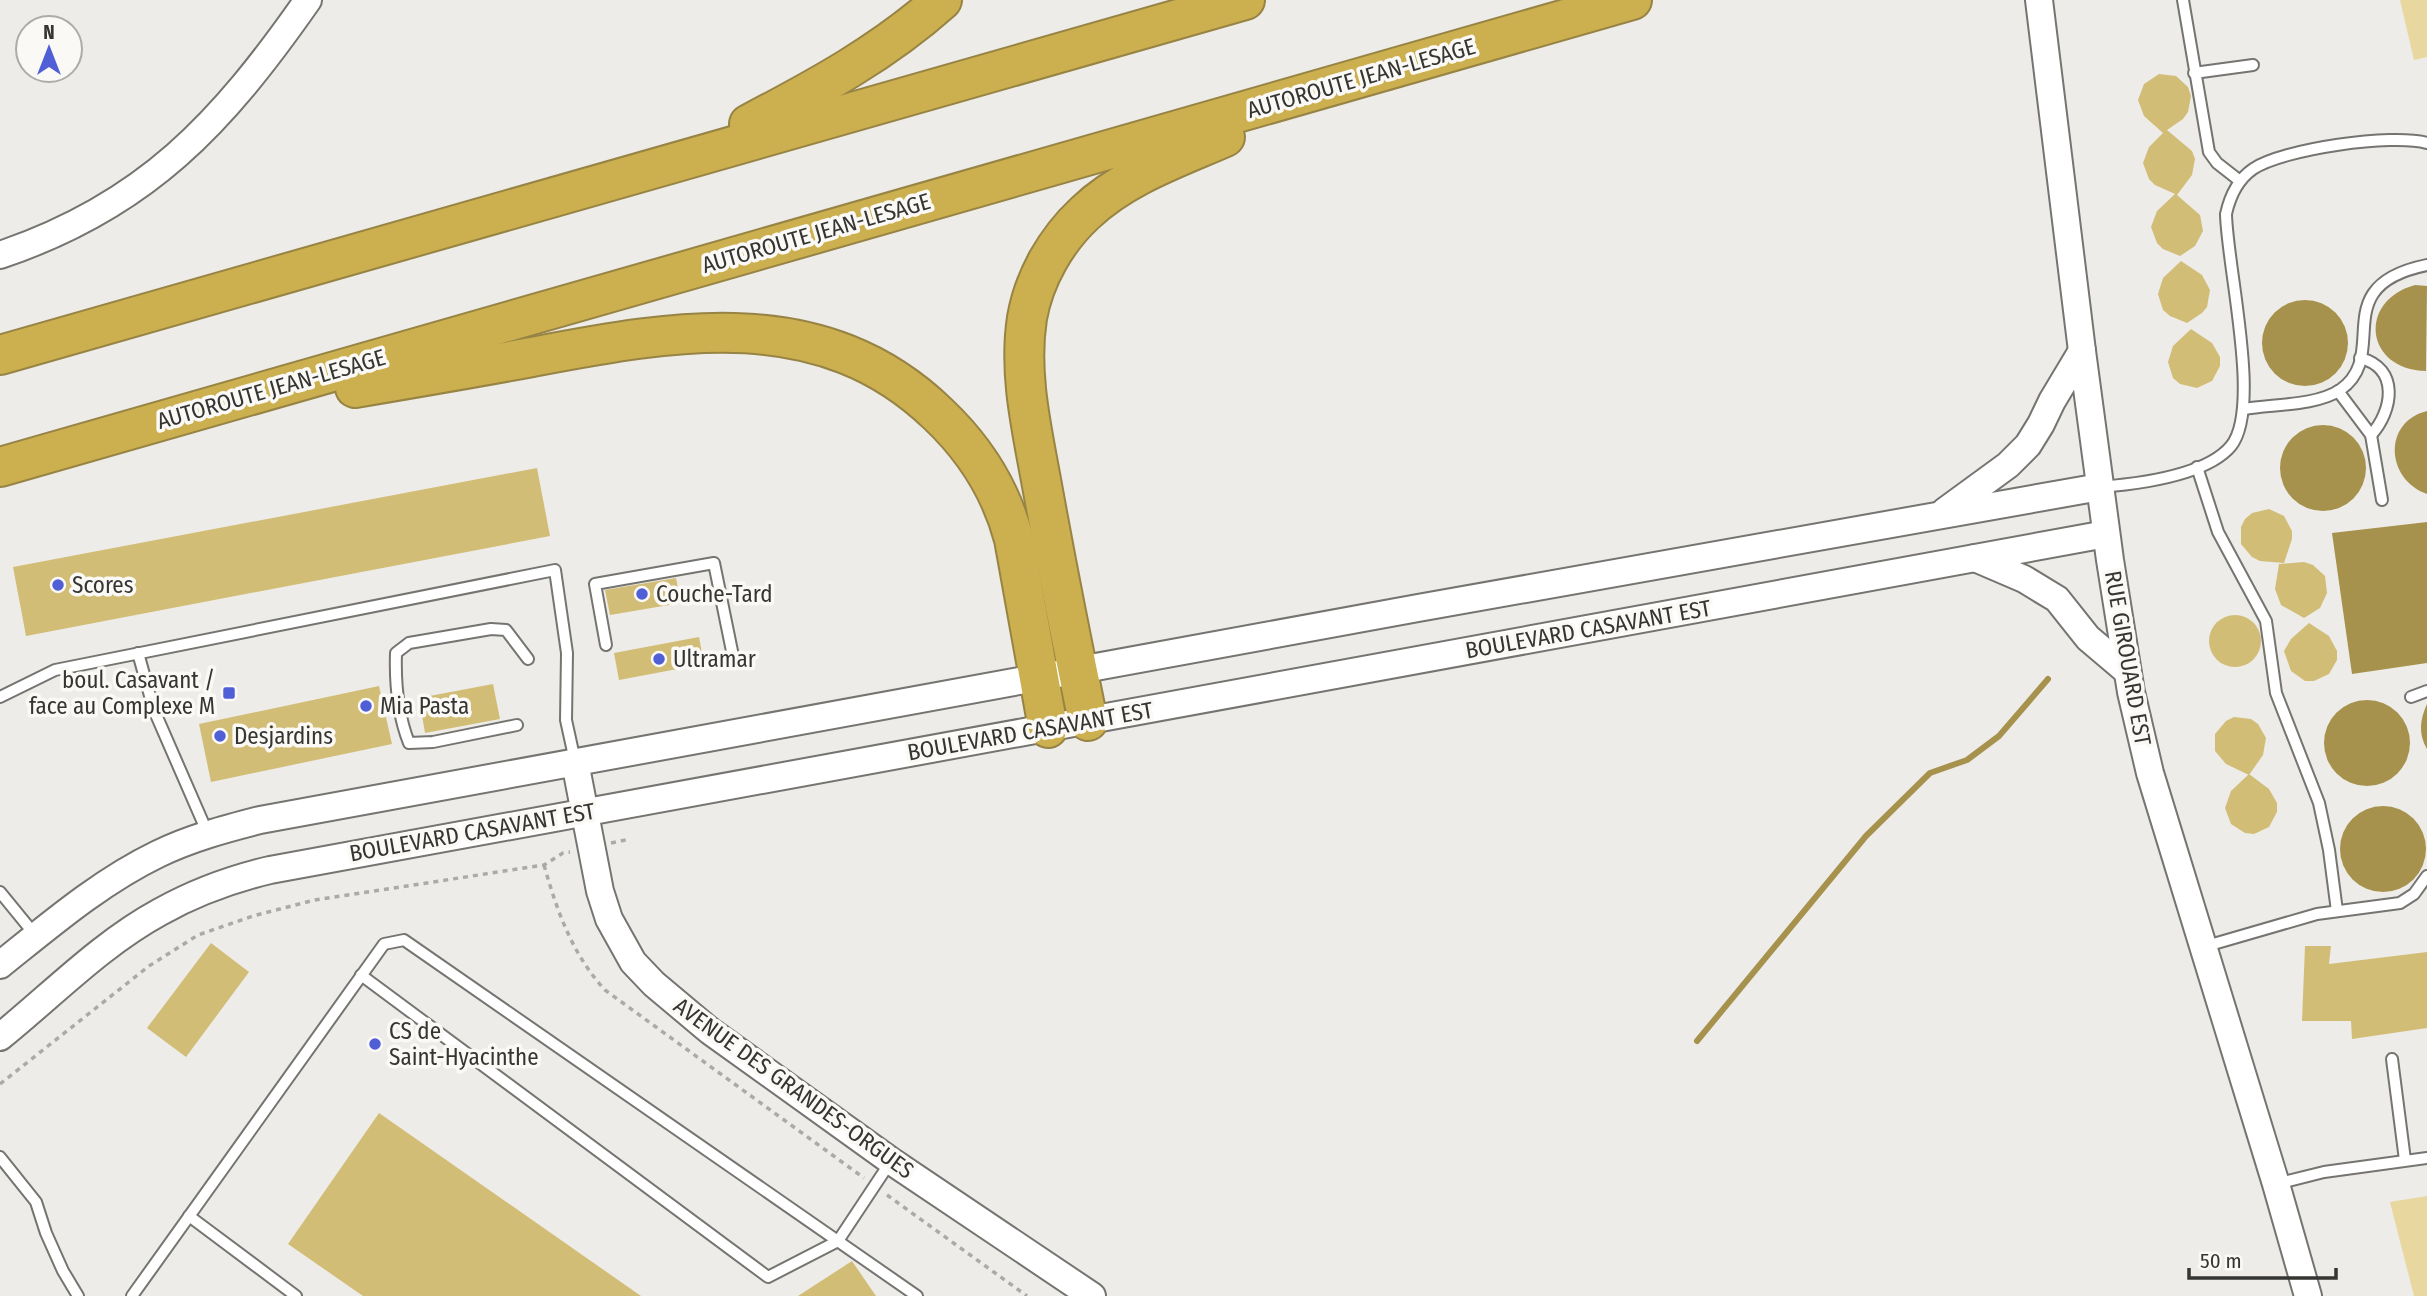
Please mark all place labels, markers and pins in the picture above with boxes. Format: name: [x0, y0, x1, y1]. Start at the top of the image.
place label: Scores: [72, 571, 134, 599]
marker: Scores: [50, 577, 66, 593]
place label: Couche-Tard: [656, 580, 773, 608]
marker: Couche-Tard: [634, 586, 650, 602]
place label: Ultramar: [673, 645, 756, 673]
marker: Ultramar: [651, 651, 667, 667]
place label: boul. Casavant / face au Complexe M: [29, 666, 215, 720]
marker: boul. Casavant / face au Complexe M: [221, 685, 237, 701]
place label: Mia Pasta: [380, 692, 469, 720]
marker: Mia Pasta: [358, 698, 374, 714]
place label: Desjardins: [234, 722, 333, 750]
marker: Desjardins: [212, 728, 228, 744]
place label: CS de Saint-Hyacinthe: [389, 1017, 539, 1071]
marker: CS de Saint-Hyacinthe: [367, 1036, 383, 1052]

